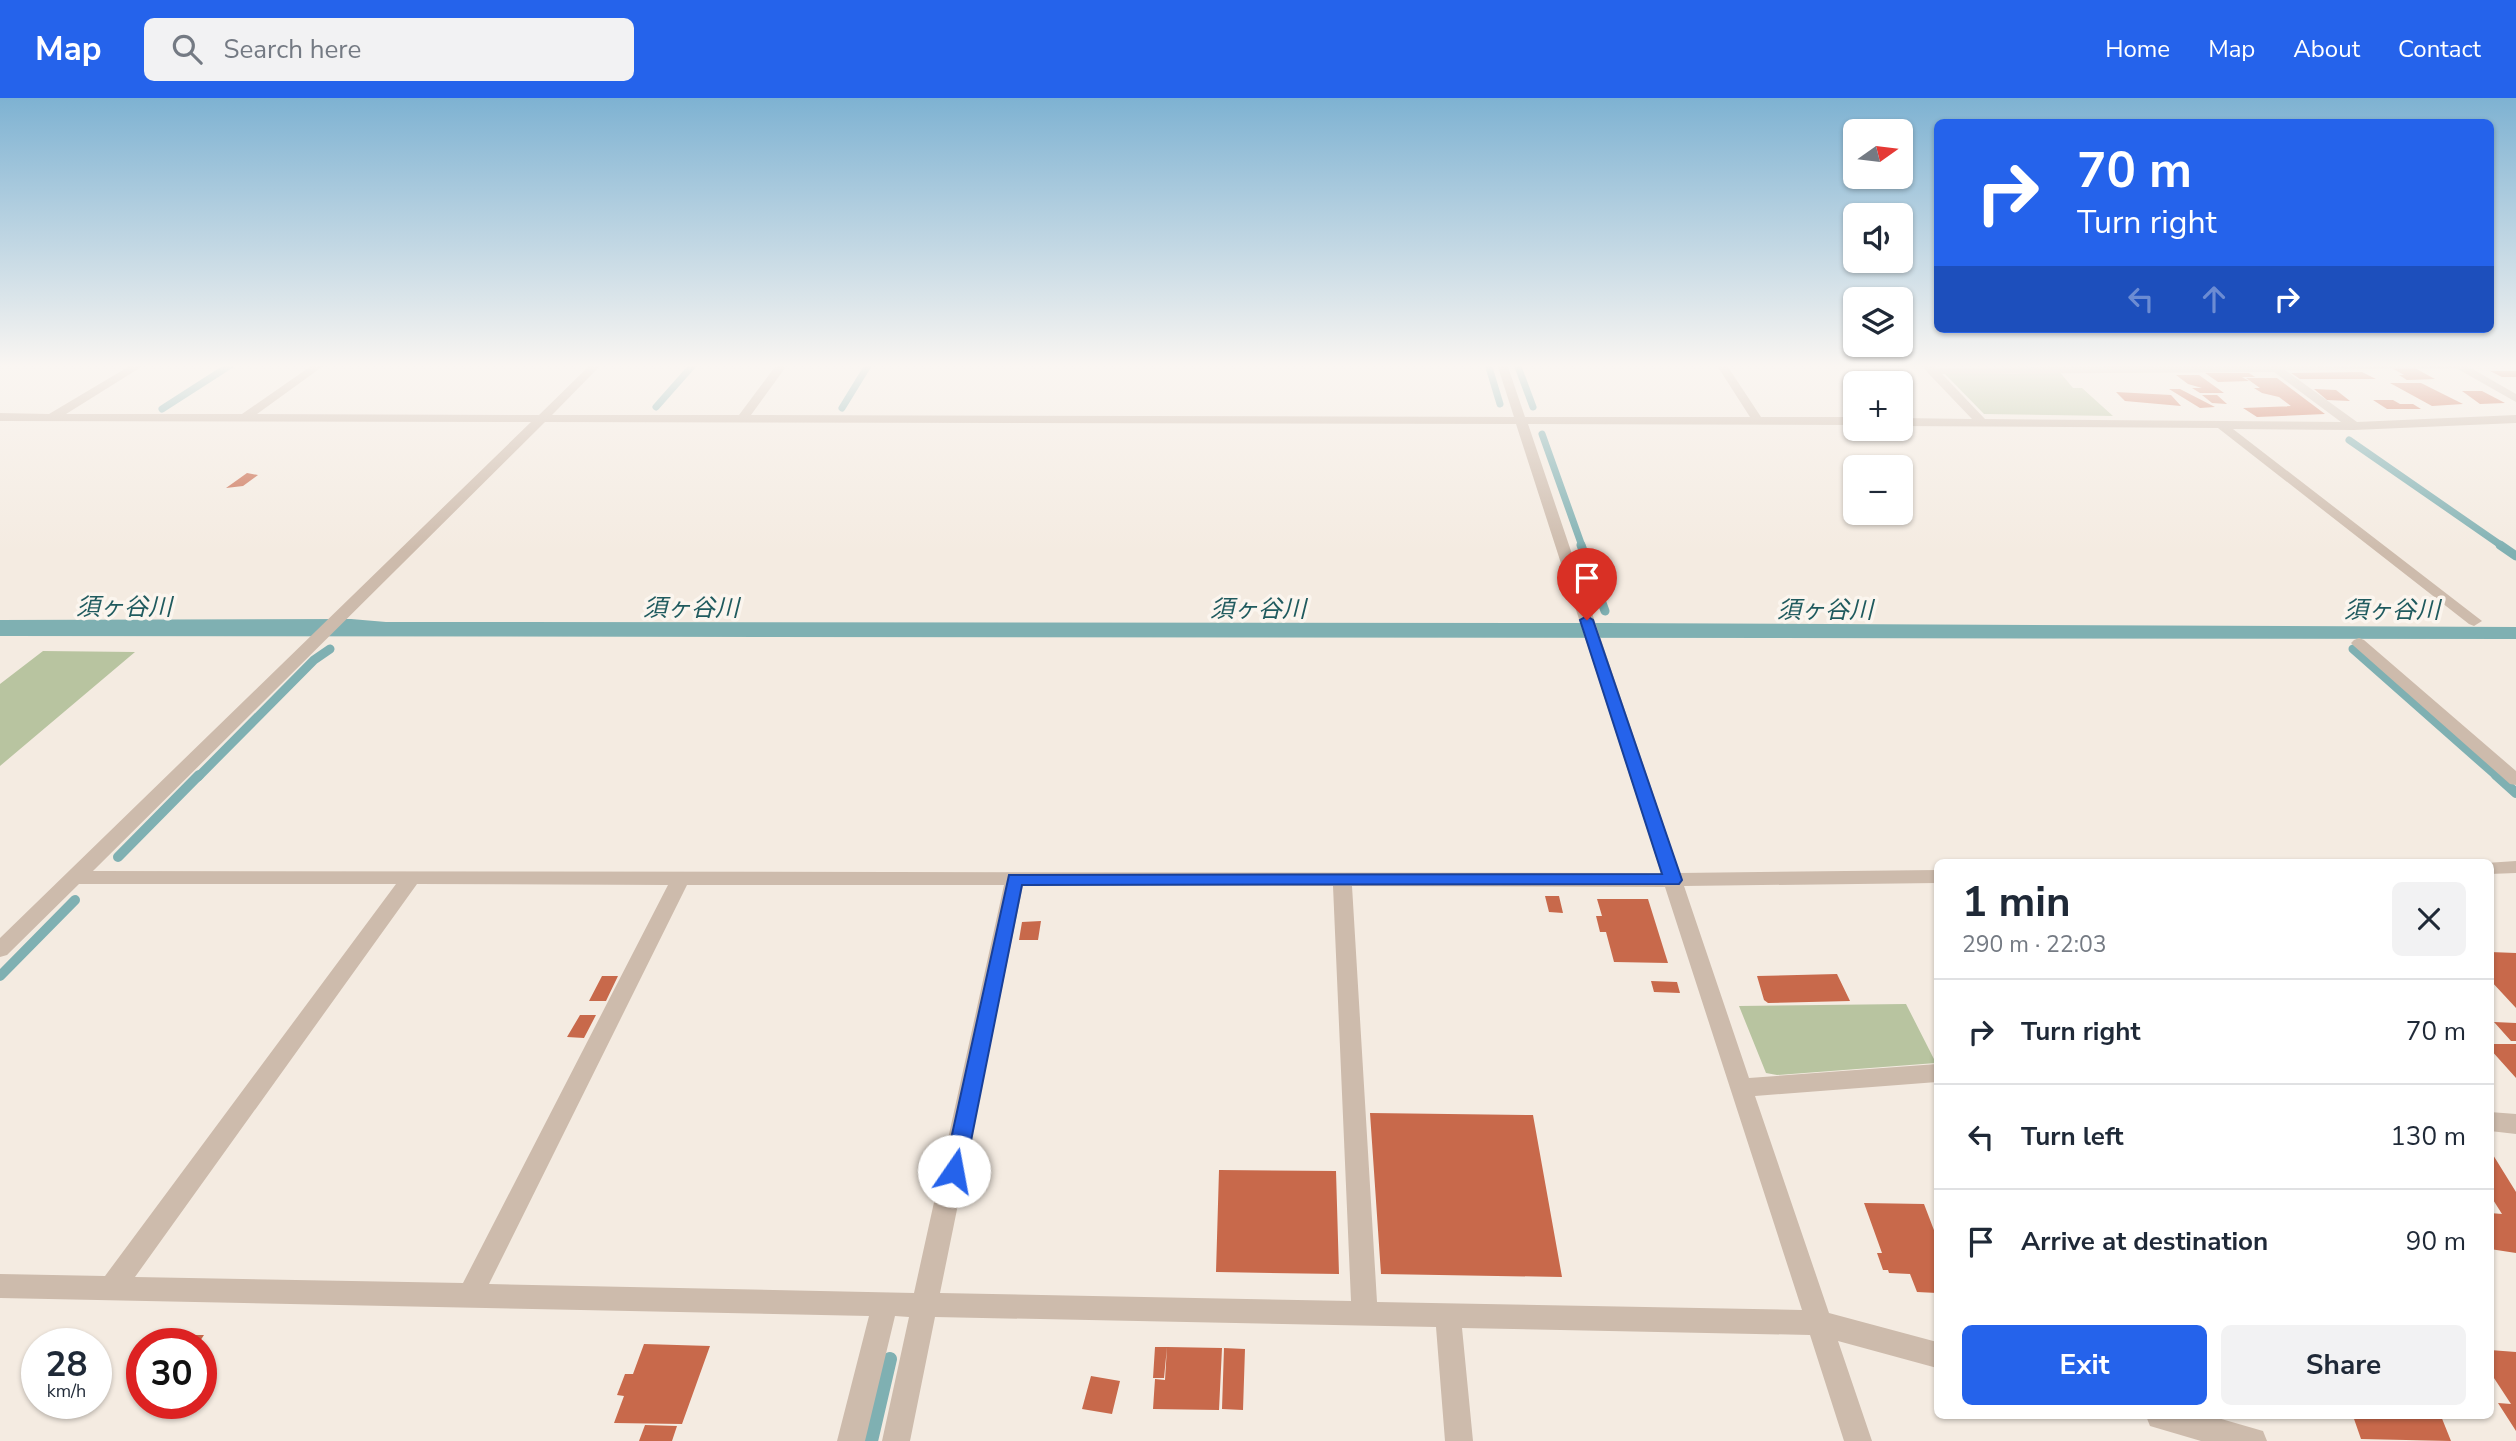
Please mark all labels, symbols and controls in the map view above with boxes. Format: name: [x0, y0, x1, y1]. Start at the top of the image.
search box: [144, 18, 634, 81]
text: Map: [35, 27, 102, 72]
icon: search: [168, 30, 206, 68]
text: Search here: [224, 32, 361, 67]
text: Home: [2105, 33, 2170, 65]
text: Map: [2208, 33, 2255, 65]
text: About: [2293, 33, 2360, 65]
text: Contact: [2398, 33, 2481, 65]
north arrow: [1843, 119, 1913, 189]
map controls: [1843, 119, 1913, 525]
text: 70 m: [2077, 137, 2192, 204]
icon: right: [1962, 147, 2053, 238]
text: Turn right: [2077, 201, 2217, 244]
button: sound: [1843, 203, 1913, 273]
icon: left: [2122, 280, 2160, 318]
icon: ahead: [2195, 280, 2233, 318]
icon: right: [2268, 280, 2306, 318]
button: layers: [1843, 287, 1913, 357]
button: +: [1843, 371, 1913, 441]
button: −: [1843, 455, 1913, 525]
pin: [1557, 548, 1617, 620]
icon: arrive: [1568, 559, 1606, 597]
water label: 須ヶ谷川: [76, 591, 175, 623]
water label: 須ヶ谷川: [643, 592, 742, 624]
water label: 須ヶ谷川: [1210, 593, 1309, 625]
water label: 須ヶ谷川: [1777, 594, 1876, 626]
water label: 須ヶ谷川: [2344, 594, 2443, 626]
text: 1 min: [1962, 874, 2071, 931]
button: close: [2392, 882, 2466, 956]
text: 290 m · 22:03: [1962, 929, 2107, 960]
icon: right: [1962, 1013, 2000, 1051]
text: Turn right: [2021, 1014, 2140, 1049]
text: 70 m: [2406, 1014, 2466, 1049]
icon: left: [1962, 1118, 2000, 1156]
text: Turn left: [2021, 1119, 2124, 1154]
text: 130 m: [2390, 1119, 2466, 1154]
position arrow: [917, 1134, 991, 1208]
icon: arrive: [1962, 1223, 2000, 1261]
text: Arrive at destination: [2021, 1224, 2268, 1259]
text: 90 m: [2406, 1224, 2466, 1259]
button: Exit: [1962, 1325, 2207, 1405]
button: Share: [2221, 1325, 2466, 1405]
speed limit sign: 30: [126, 1328, 217, 1419]
text: 28: [45, 1341, 88, 1388]
text: km/h: [47, 1379, 86, 1403]

